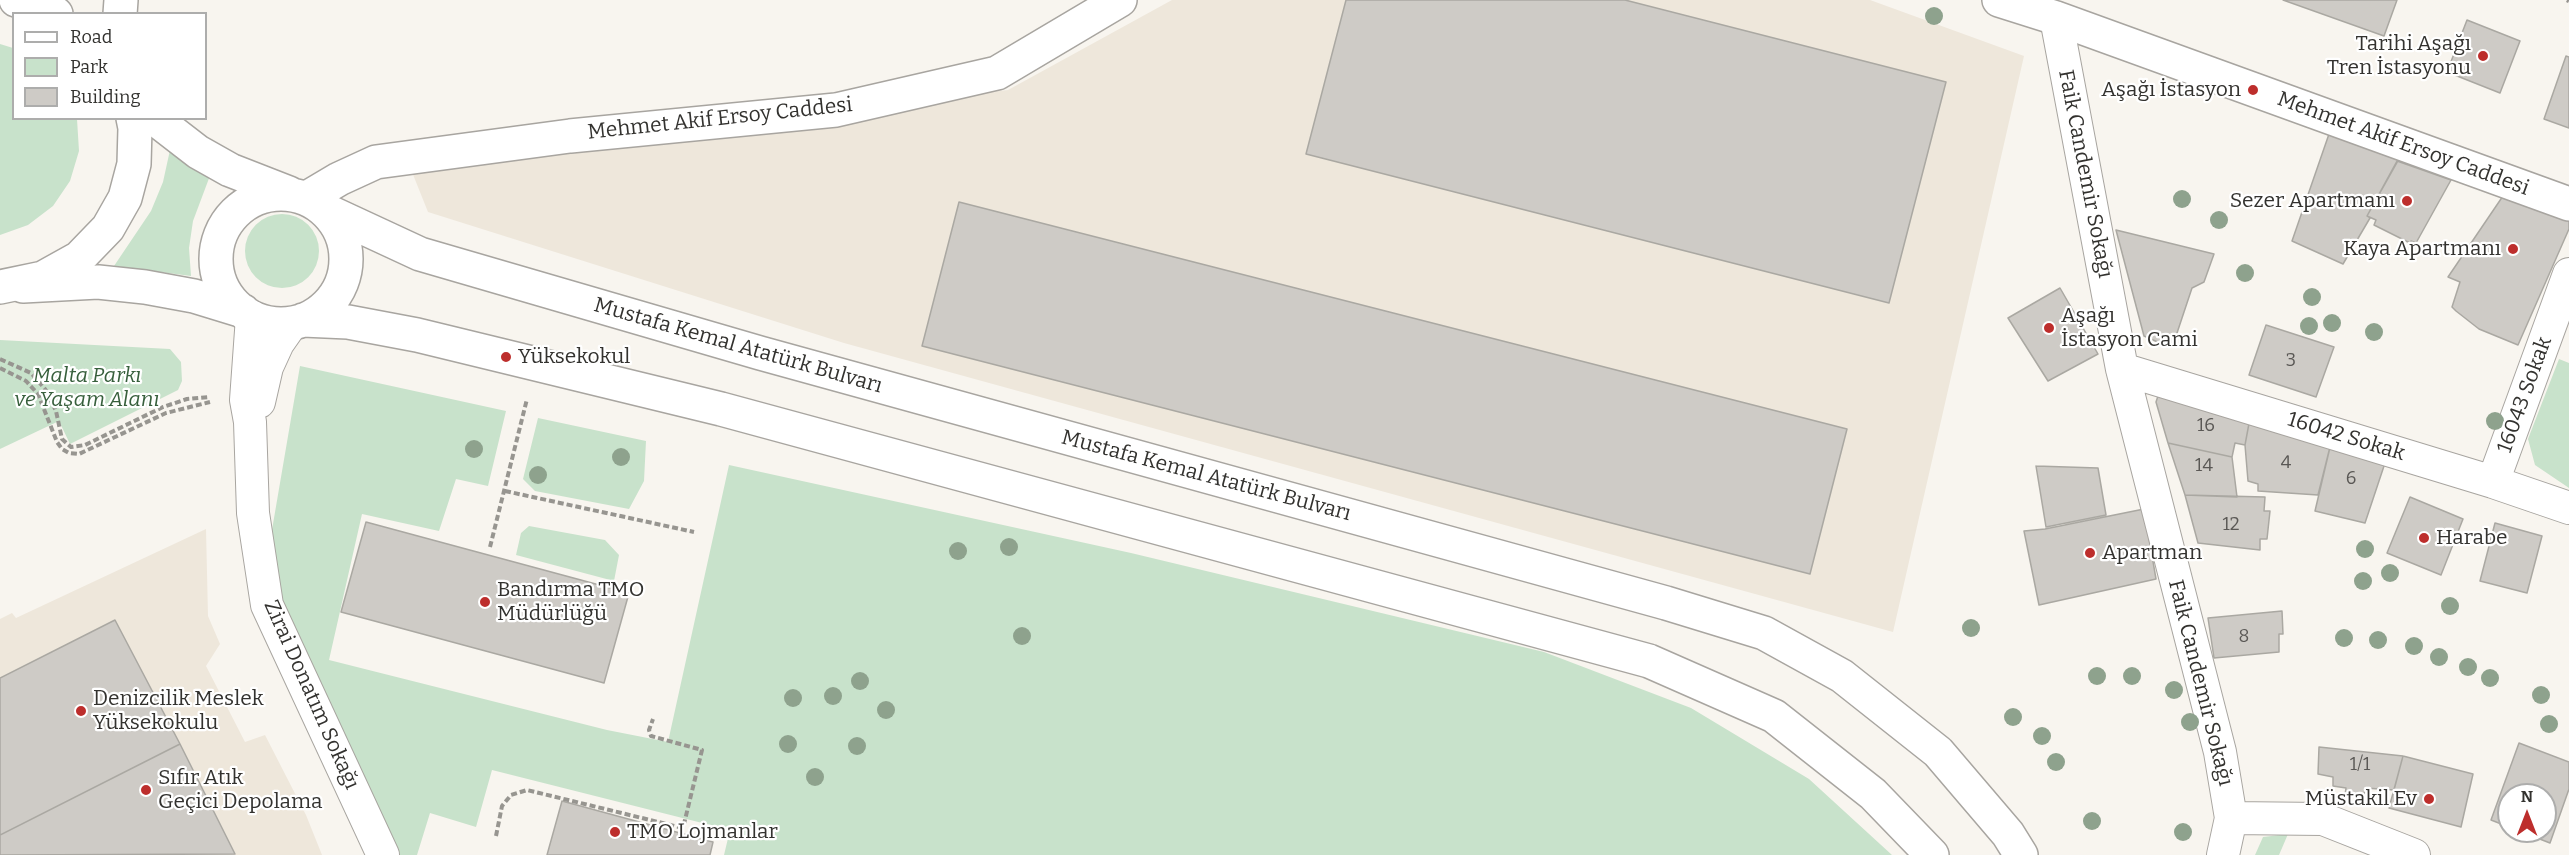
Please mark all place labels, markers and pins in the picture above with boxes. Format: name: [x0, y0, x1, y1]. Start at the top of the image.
place label: Tarihi Aşağı Tren İstasyonu: [2327, 31, 2471, 81]
marker: Tarihi Aşağı Tren İstasyonu: [2476, 49, 2490, 63]
place label: Aşağı İstasyon: [2101, 77, 2241, 103]
marker: Aşağı İstasyon: [2246, 83, 2260, 97]
place label: Sezer Apartmanı: [2230, 188, 2395, 214]
marker: Sezer Apartmanı: [2400, 194, 2414, 208]
place label: Kaya Apartmanı: [2343, 236, 2501, 262]
marker: Kaya Apartmanı: [2506, 242, 2520, 256]
place label: Aşağı İstasyon Cami: [2061, 303, 2198, 353]
marker: Aşağı İstasyon Cami: [2042, 321, 2056, 335]
place label: Yüksekokul: [518, 344, 630, 370]
marker: Yüksekokul: [499, 350, 513, 364]
place label: Harabe: [2436, 525, 2508, 551]
marker: Harabe: [2417, 531, 2431, 545]
place label: Apartman: [2102, 540, 2202, 566]
marker: Apartman: [2083, 546, 2097, 560]
place label: Bandırma TMO Müdürlüğü: [497, 577, 644, 627]
marker: Bandırma TMO Müdürlüğü: [478, 595, 492, 609]
place label: Denizcilik Meslek Yüksekokulu: [93, 686, 264, 736]
marker: Denizcilik Meslek Yüksekokulu: [74, 704, 88, 718]
place label: Sıfır Atık Geçici Depolama: [158, 765, 322, 815]
marker: Sıfır Atık Geçici Depolama: [139, 783, 153, 797]
place label: Müstakil Ev: [2305, 786, 2417, 812]
marker: Müstakil Ev: [2422, 792, 2436, 806]
place label: TMO Lojmanlar: [627, 819, 778, 845]
marker: TMO Lojmanlar: [608, 825, 622, 839]

